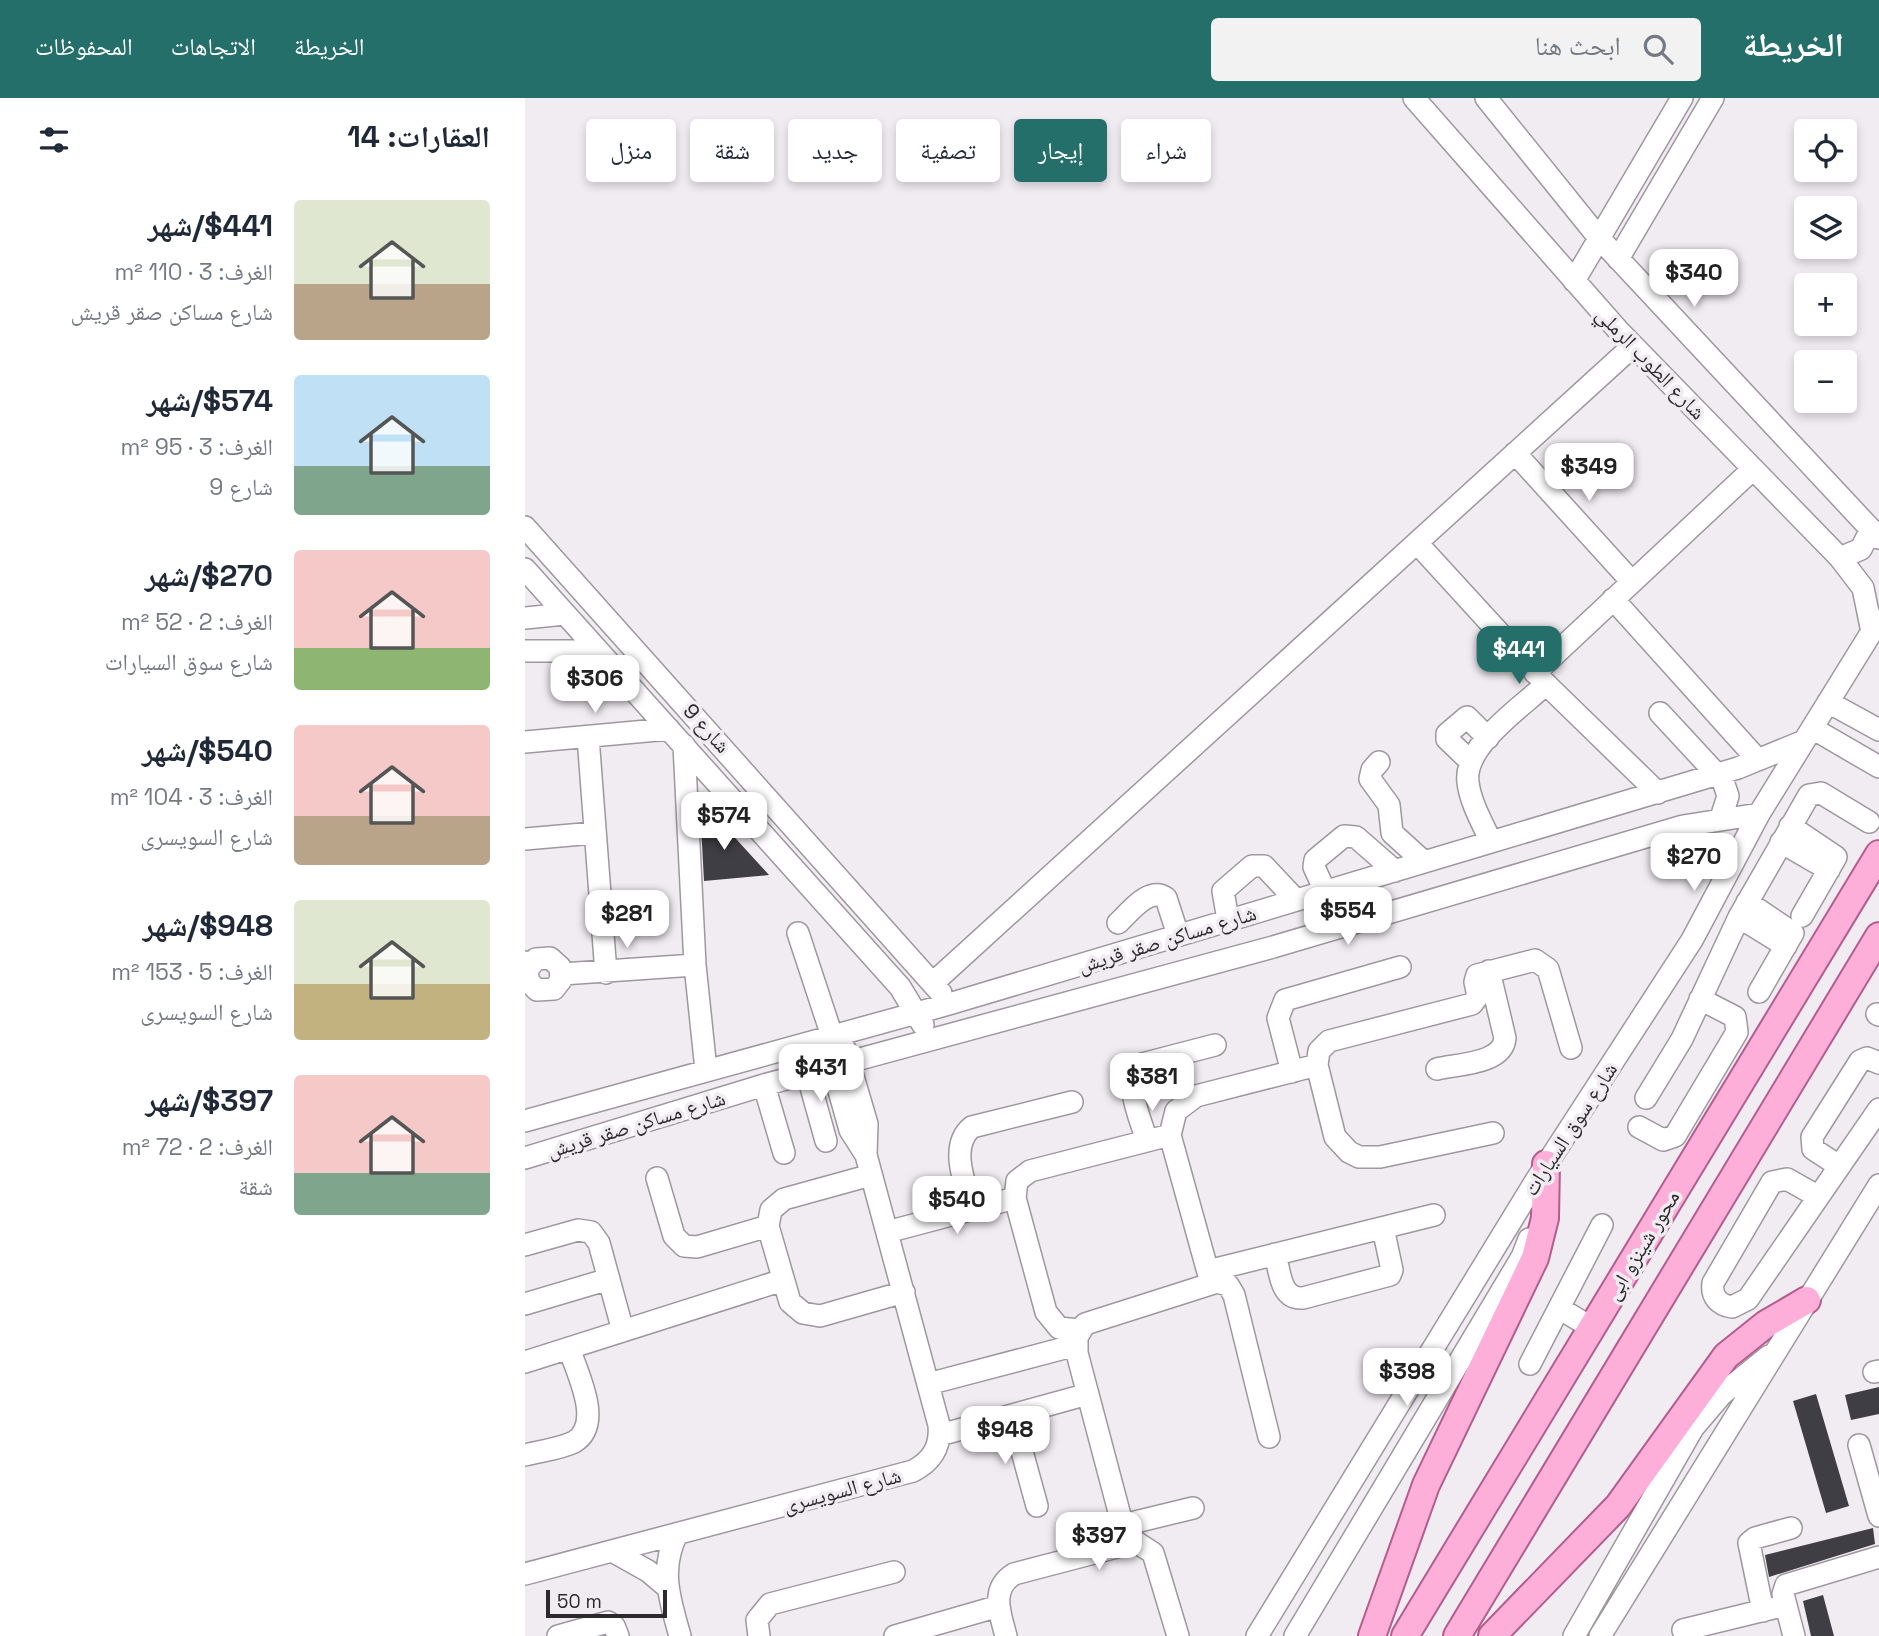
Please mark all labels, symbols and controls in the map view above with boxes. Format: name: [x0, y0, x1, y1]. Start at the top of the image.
search box: [1211, 18, 1701, 81]
text: الخريطة: [1743, 24, 1844, 66]
text: ابحث هنا: [1535, 29, 1621, 63]
icon: search: [1639, 30, 1677, 68]
text: المحفوظات: [35, 31, 133, 62]
text: الاتجاهات: [171, 31, 256, 62]
text: الخريطة: [294, 31, 365, 62]
text: العقارات: 14: [347, 117, 490, 156]
chip: منزل: [586, 119, 676, 182]
chip: شقة: [690, 119, 774, 182]
chip: جديد: [788, 119, 882, 182]
chip: تصفية: [896, 119, 1000, 182]
chip: إيجار: [1014, 119, 1107, 182]
chip: شراء: [1121, 119, 1211, 182]
map controls: [1794, 119, 1857, 413]
button: locate: [1794, 119, 1857, 182]
icon: filters: [35, 121, 73, 159]
button: layers: [1794, 196, 1857, 259]
text: $441/شهر: [148, 206, 273, 245]
icon: home: [350, 228, 434, 312]
pin: $340: [1653, 250, 1735, 309]
text: الغرف: 3 · 110 m²: [114, 257, 273, 287]
text: $340: [1665, 257, 1723, 287]
button: +: [1794, 273, 1857, 336]
text: شارع مساكن صقر قريش: [70, 297, 273, 327]
street label: شارع الطوب الرملي: [1588, 301, 1712, 427]
button: −: [1794, 350, 1857, 413]
text: $574/شهر: [146, 381, 273, 420]
icon: home: [350, 403, 434, 487]
text: الغرف: 3 · 95 m²: [121, 432, 273, 462]
pin: $349: [1548, 444, 1630, 503]
text: $349: [1561, 451, 1617, 481]
text: شارع 9: [209, 472, 273, 502]
text: $270/شهر: [145, 556, 273, 595]
icon: home: [350, 578, 434, 662]
text: الغرف: 2 · 52 m²: [121, 607, 273, 637]
pin: $441: [1478, 626, 1560, 686]
text: $441: [1493, 634, 1545, 664]
text: شارع سوق السيارات: [105, 647, 273, 677]
pin: $306: [554, 656, 636, 715]
text: $306: [566, 663, 624, 693]
street label: شارع 9: [678, 697, 736, 759]
text: $540/شهر: [142, 731, 273, 770]
icon: home: [350, 753, 434, 837]
text: الغرف: 3 · 104 m²: [110, 782, 273, 812]
pin: $574: [683, 792, 765, 852]
text: $574: [697, 800, 751, 830]
text: شارع السويسرى: [140, 822, 273, 852]
pin: $270: [1653, 834, 1735, 893]
text: $270: [1667, 841, 1721, 871]
pin: $554: [1307, 888, 1389, 947]
pin: $281: [586, 890, 668, 950]
text: $554: [1320, 895, 1376, 925]
text: $281: [601, 898, 653, 928]
street label: شارع مساكن صقر قريش: [1075, 899, 1259, 979]
text: $948/شهر: [143, 906, 273, 945]
icon: home: [350, 928, 434, 1012]
text: الغرف: 5 · 153 m²: [111, 957, 273, 987]
text: شارع السويسرى: [140, 997, 273, 1027]
pin: $431: [780, 1044, 862, 1104]
text: $431: [795, 1052, 847, 1082]
pin: $381: [1111, 1054, 1193, 1113]
street label: شارع سوق السيارات: [1517, 1057, 1623, 1201]
text: $381: [1126, 1061, 1178, 1091]
text: $397/شهر: [146, 1081, 273, 1120]
street label: شارع مساكن صقر قريش: [544, 1084, 728, 1164]
icon: home: [350, 1103, 434, 1187]
text: الغرف: 2 · 72 m²: [122, 1132, 273, 1162]
text: شقة: [239, 1172, 273, 1202]
pin: $540: [916, 1176, 998, 1236]
text: $540: [928, 1184, 986, 1214]
street label: محور شينزو ابى: [1599, 1185, 1685, 1305]
pin: $398: [1366, 1348, 1448, 1408]
text: $398: [1379, 1356, 1435, 1386]
pin: $948: [964, 1406, 1046, 1466]
text: $948: [977, 1414, 1033, 1444]
street label: شارع السويسرى: [780, 1461, 904, 1519]
pin: $397: [1058, 1512, 1140, 1572]
text: $397: [1072, 1520, 1126, 1550]
scale bar: [546, 1587, 667, 1619]
text: 50 m: [557, 1589, 602, 1614]

